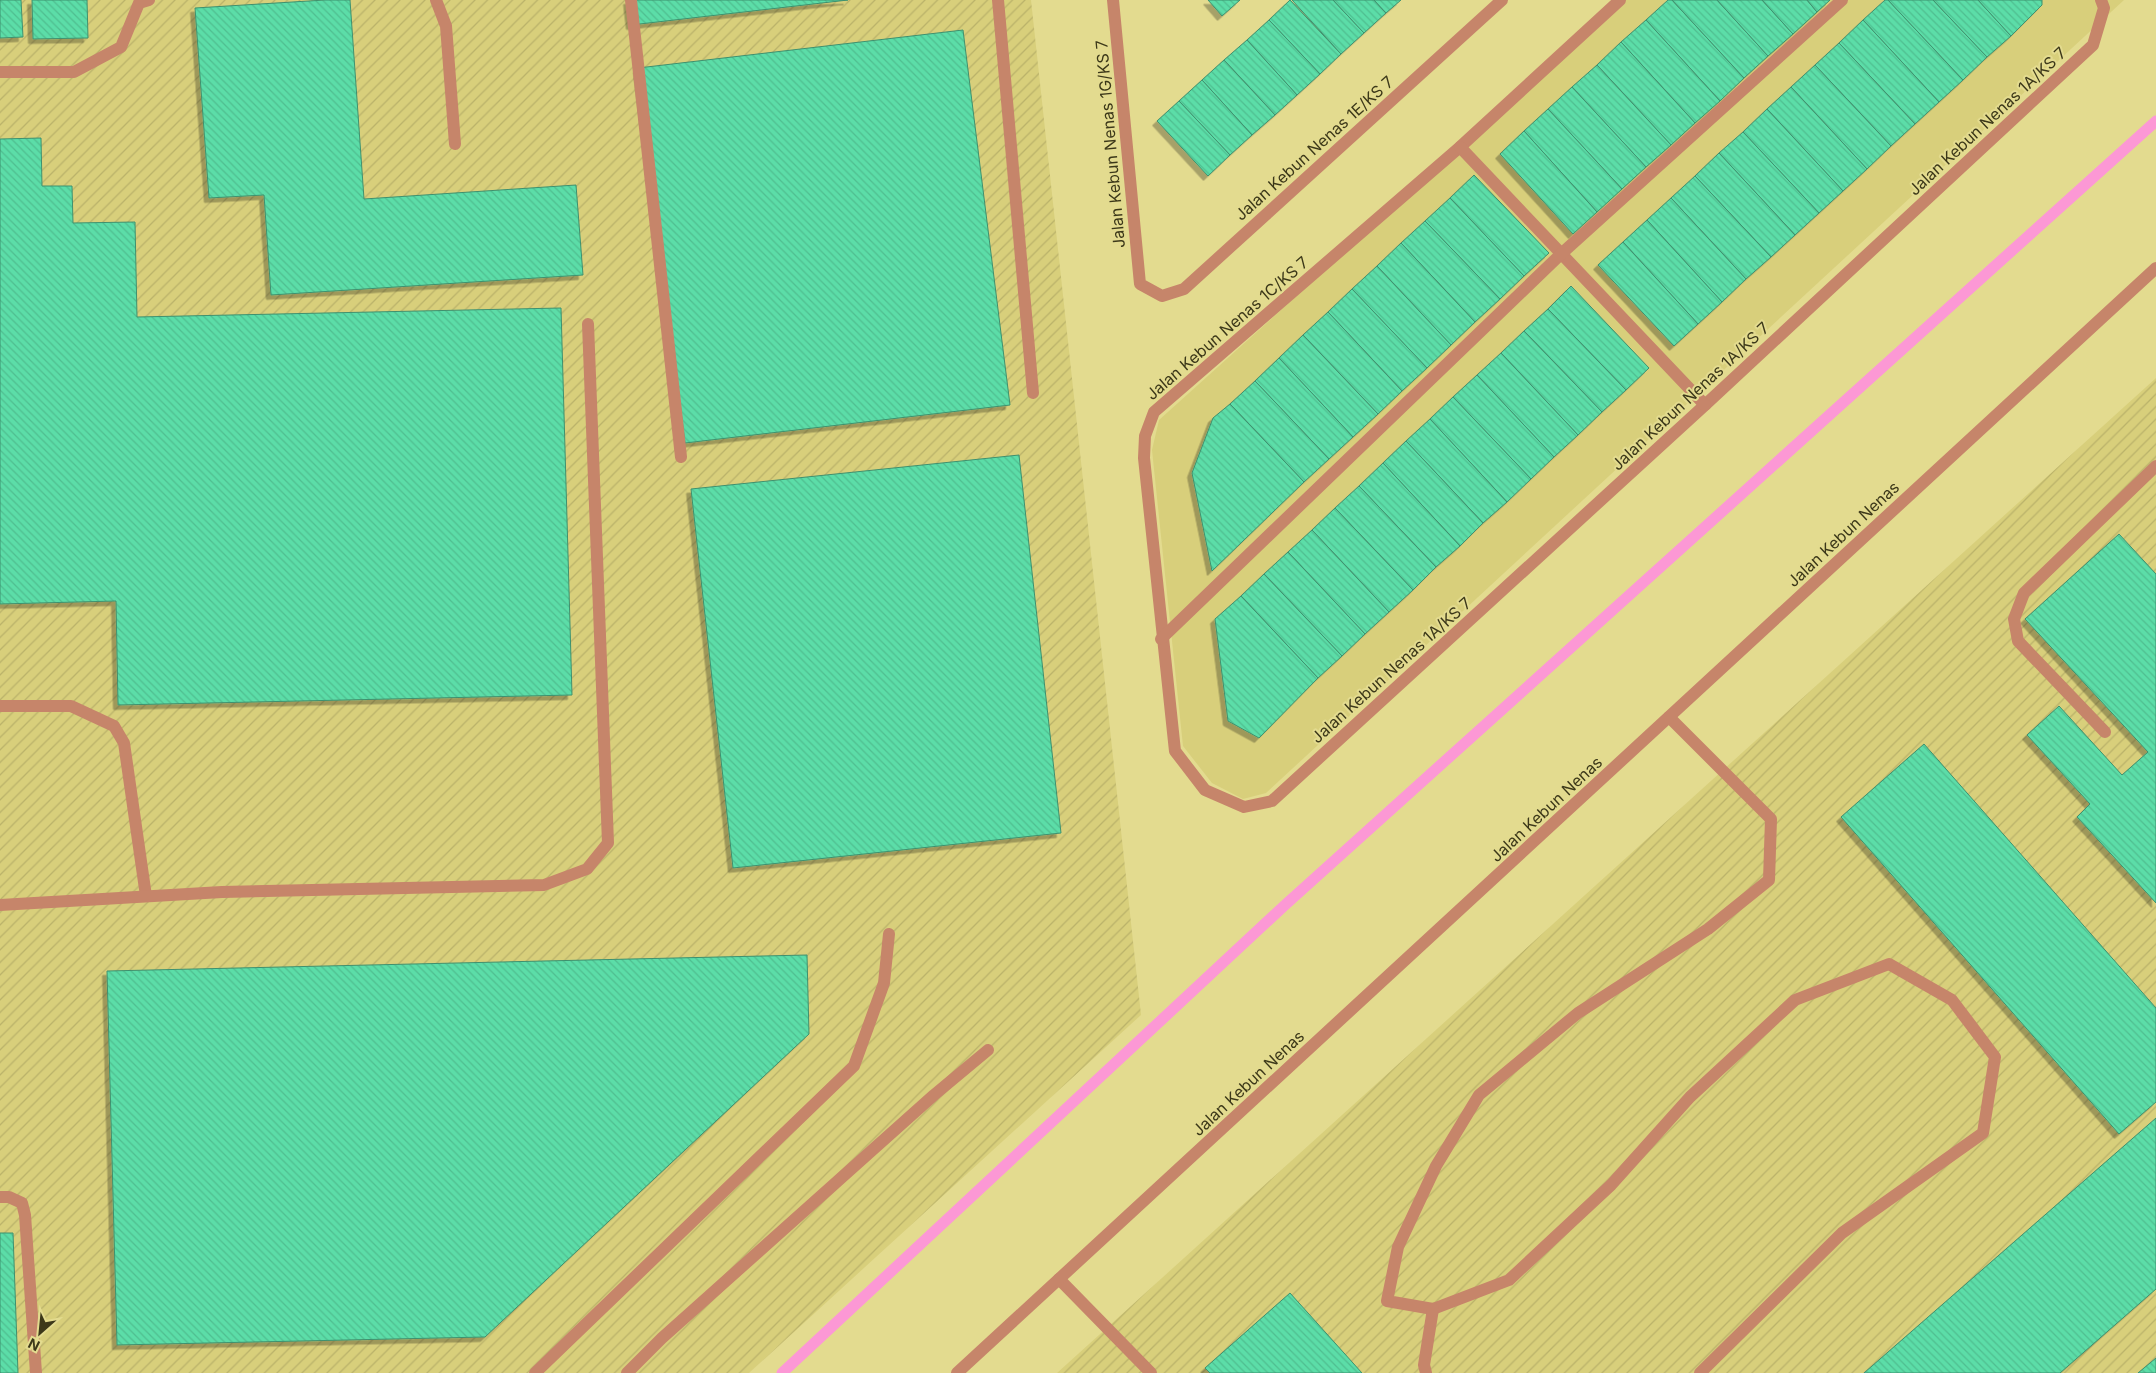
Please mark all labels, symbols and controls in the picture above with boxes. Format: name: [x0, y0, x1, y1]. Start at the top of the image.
street label: Jalan Kebun Nenas 1G/KS 7: [1091, 39, 1129, 249]
street label: Jalan Kebun Nenas 1A/KS 7: [1904, 43, 2070, 199]
street label: Jalan Kebun Nenas 1E/KS 7: [1231, 71, 1397, 225]
street label: Jalan Kebun Nenas 1C/KS 7: [1142, 252, 1312, 404]
street label: Jalan Kebun Nenas 1A/KS 7: [1607, 318, 1773, 474]
street label: Jalan Kebun Nenas: [1783, 477, 1903, 591]
street label: Jalan Kebun Nenas 1A/KS 7: [1307, 593, 1475, 747]
street label: Jalan Kebun Nenas: [1486, 752, 1606, 866]
street label: Jalan Kebun Nenas: [1188, 1026, 1308, 1140]
north arrow: [15, 1308, 65, 1358]
text: N: [25, 1335, 42, 1355]

